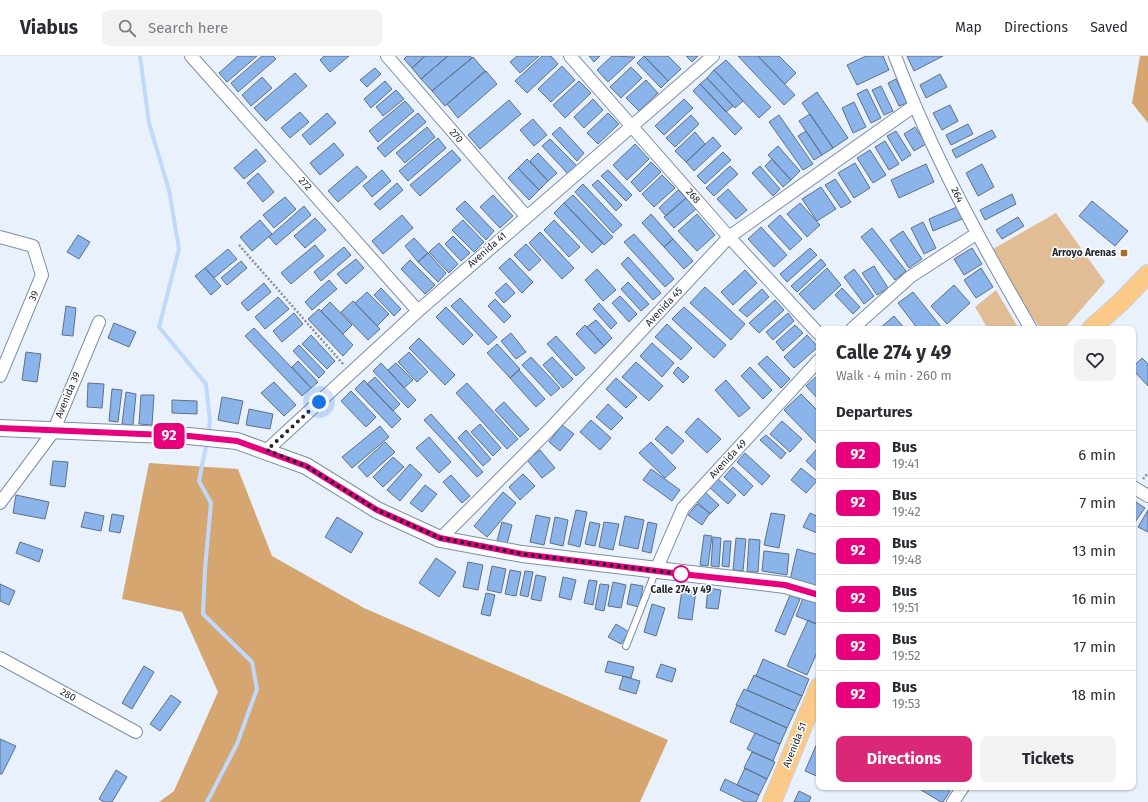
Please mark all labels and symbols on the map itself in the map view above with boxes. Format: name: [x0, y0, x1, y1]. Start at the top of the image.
street label: 270: [447, 126, 466, 146]
street label: 272: [296, 175, 314, 193]
street label: 264: [948, 185, 966, 205]
street label: 268: [683, 186, 703, 206]
street label: Avenida 41: [465, 230, 509, 270]
place label: Arroyo Arenas: [1051, 247, 1116, 259]
marker: Arroyo Arenas: [1119, 248, 1129, 258]
street label: Avenida 45: [643, 285, 685, 329]
street label: 39: [26, 289, 42, 303]
street label: Avenida 39: [53, 370, 83, 420]
your location: [309, 392, 329, 412]
line badge: 92: [151, 423, 187, 449]
street label: Avenida 49: [707, 437, 749, 481]
marker: Calle 274 y 49: [672, 565, 690, 583]
place label: Calle 274 y 49: [651, 584, 712, 596]
street label: 280: [58, 686, 78, 704]
street label: Avenida 51: [781, 721, 809, 769]

